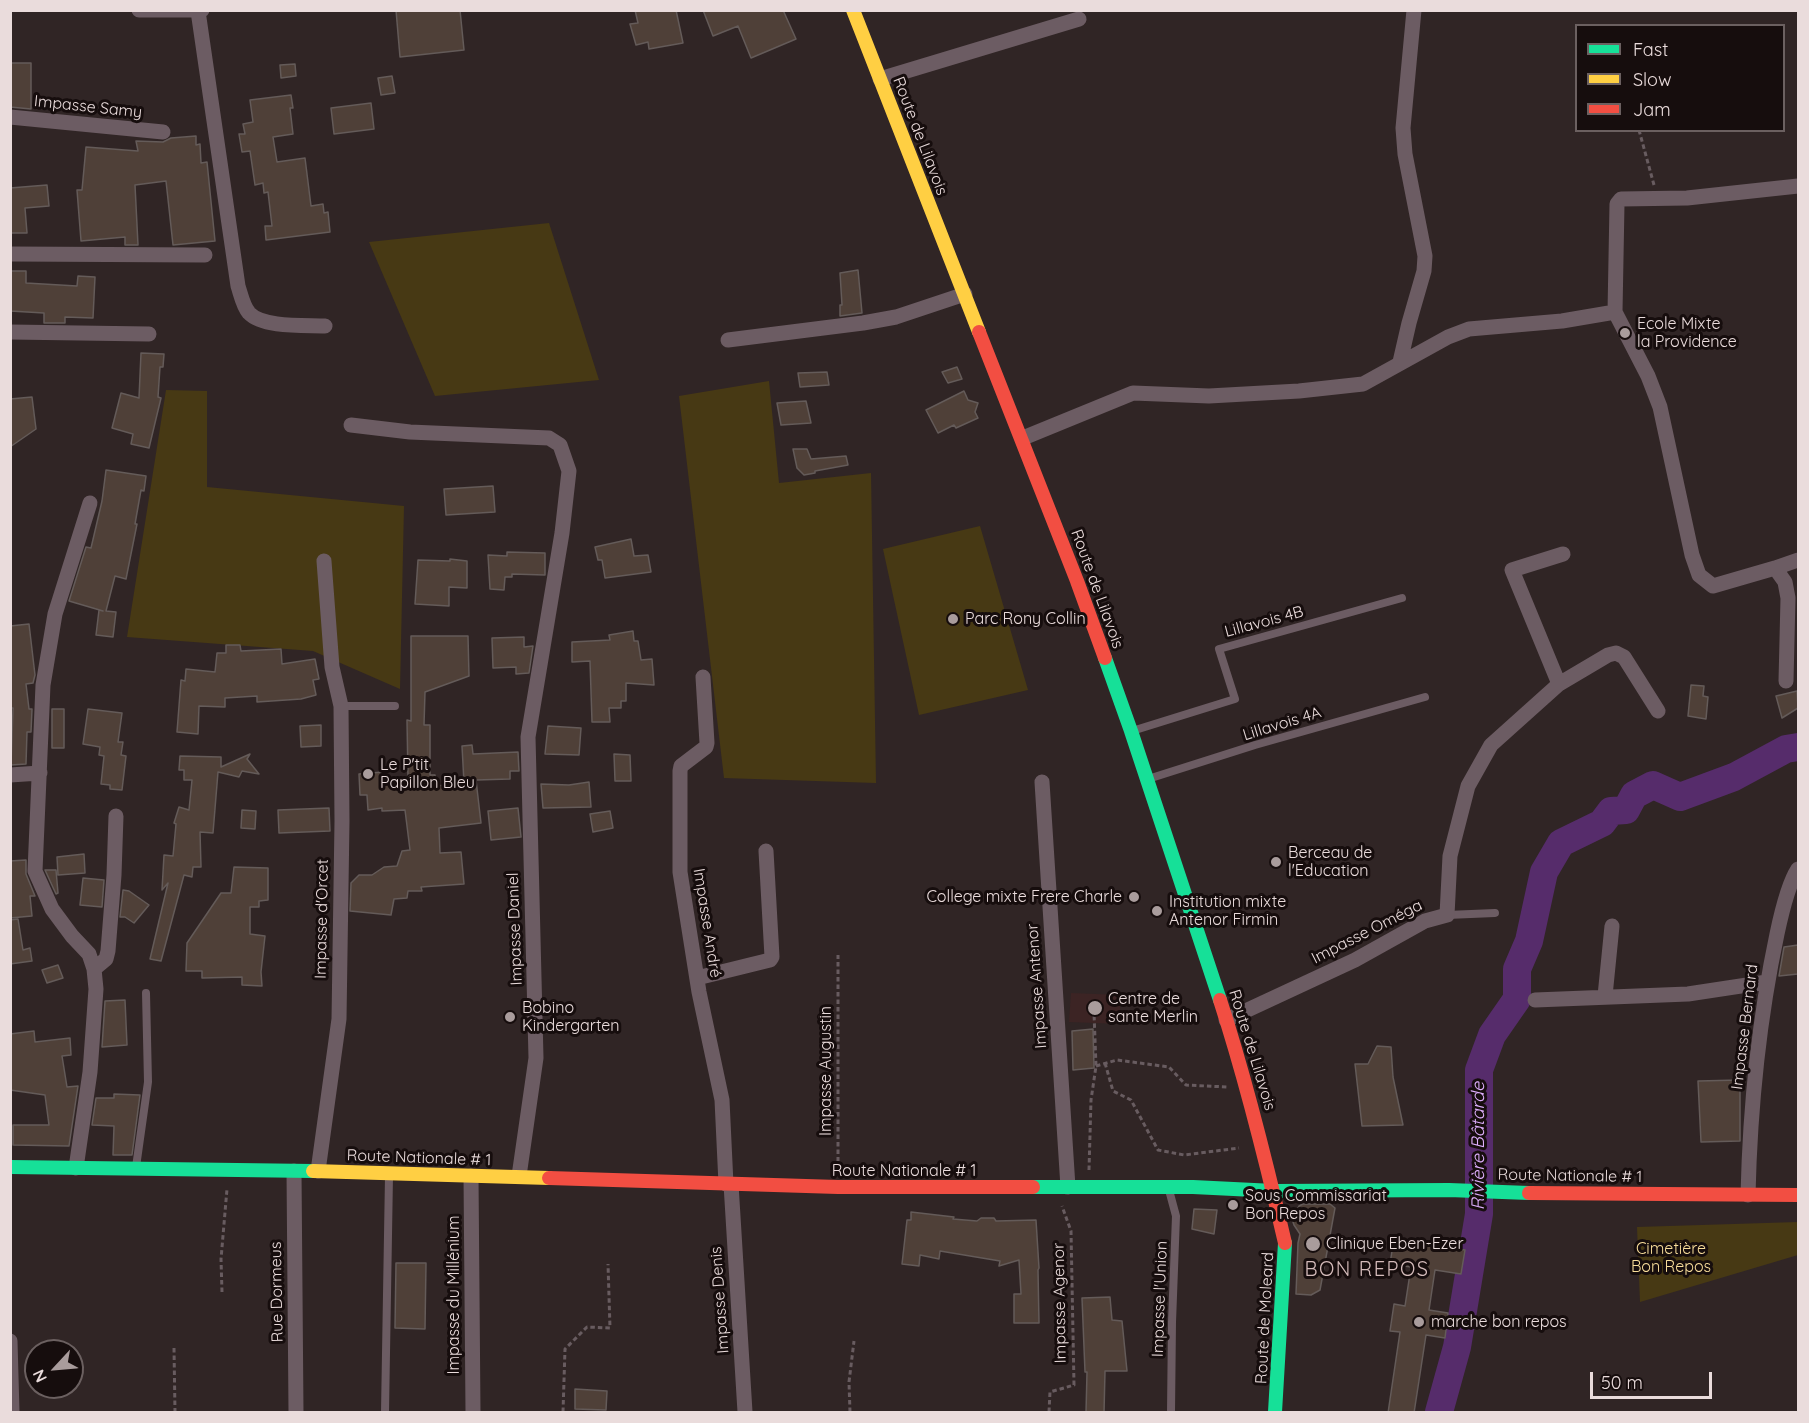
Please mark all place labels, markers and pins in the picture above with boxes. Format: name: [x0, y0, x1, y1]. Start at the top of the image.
place label: Ecole Mixte la Providence: [1637, 314, 1737, 352]
marker: Ecole Mixte la Providence: [1618, 326, 1632, 340]
place label: Parc Rony Collin: [965, 609, 1086, 629]
marker: Parc Rony Collin: [946, 612, 960, 626]
place label: Le P'tit Papillon Bleu: [380, 755, 475, 793]
marker: Le P'tit Papillon Bleu: [361, 767, 375, 781]
place label: Berceau de l'Education: [1288, 843, 1372, 881]
marker: Berceau de l'Education: [1269, 855, 1283, 869]
place label: College mixte Frere Charle: [926, 887, 1122, 907]
marker: College mixte Frere Charle: [1127, 890, 1141, 904]
place label: Institution mixte Antenor Firmin: [1169, 892, 1286, 930]
marker: Institution mixte Antenor Firmin: [1150, 904, 1164, 918]
place label: Centre de sante Merlin: [1108, 989, 1198, 1027]
place label: Bobino Kindergarten: [522, 998, 620, 1036]
marker: Centre de sante Merlin: [1086, 999, 1104, 1017]
marker: Bobino Kindergarten: [503, 1010, 517, 1024]
place label: Sous Commissariat Bon Repos: [1245, 1186, 1387, 1224]
marker: Sous Commissariat Bon Repos: [1226, 1198, 1240, 1212]
place label: Clinique Eben-Ezer: [1326, 1234, 1464, 1254]
marker: Clinique Eben-Ezer: [1304, 1235, 1322, 1253]
place label: marche bon repos: [1431, 1312, 1567, 1332]
marker: marche bon repos: [1412, 1315, 1426, 1329]

